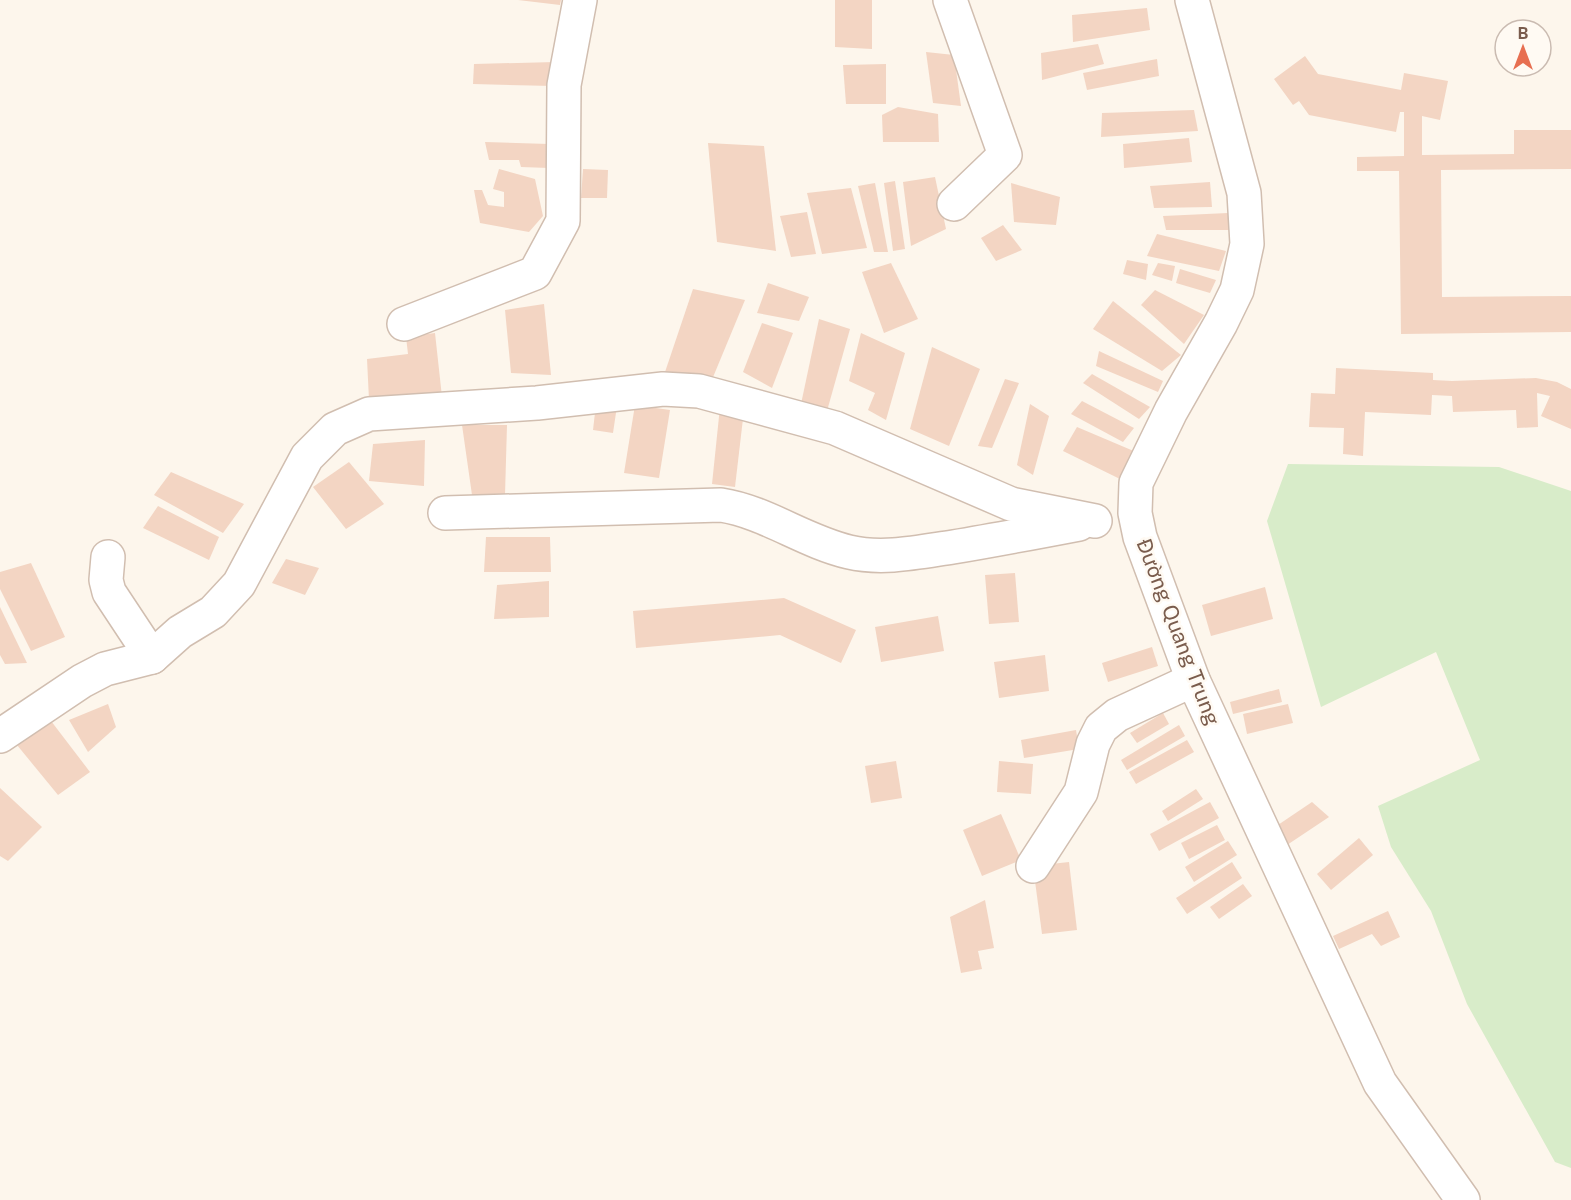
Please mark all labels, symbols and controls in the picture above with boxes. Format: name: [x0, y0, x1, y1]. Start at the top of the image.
north arrow: [1493, 18, 1553, 78]
text: B: [1518, 24, 1529, 43]
street label: Đường Quang Trung: [1131, 535, 1226, 729]

